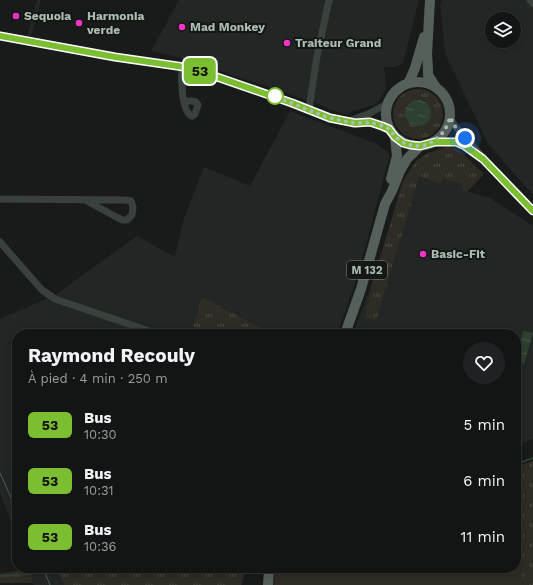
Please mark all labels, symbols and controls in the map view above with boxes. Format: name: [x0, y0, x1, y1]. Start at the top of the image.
place label: Sequoia: [24, 9, 71, 23]
place label: Harmonia verde: [86, 9, 144, 37]
marker: Sequoia: [11, 11, 21, 21]
map controls: [485, 12, 521, 48]
button: layers: [485, 12, 521, 48]
marker: Harmonia verde: [74, 18, 84, 28]
place label: Mad Monkey: [190, 20, 265, 34]
marker: Mad Monkey: [177, 22, 187, 32]
place label: Traiteur Grand: [295, 36, 381, 50]
marker: Traiteur Grand: [282, 38, 292, 48]
line badge: 53: [182, 58, 218, 84]
text: 53: [192, 63, 208, 79]
unlabelled marker: [266, 87, 284, 105]
your location: [455, 128, 475, 148]
place label: Basic-Fit: [431, 247, 486, 261]
marker: Basic-Fit: [418, 249, 428, 259]
road number: M 132: [347, 261, 387, 279]
button: heart: [463, 342, 505, 384]
text: Raymond Recouly: [28, 344, 195, 367]
text: À pied · 4 min · 250 m: [28, 371, 168, 386]
text: Bus: [84, 409, 112, 427]
text: 5 min: [464, 416, 505, 434]
text: 53: [42, 417, 58, 433]
text: 10:30: [84, 427, 117, 442]
text: Bus: [84, 465, 112, 483]
text: 6 min: [463, 472, 505, 490]
text: 53: [42, 473, 58, 489]
text: 10:31: [84, 483, 114, 498]
text: Bus: [84, 521, 112, 539]
text: 11 min: [461, 528, 505, 546]
text: 53: [42, 529, 58, 545]
text: 10:36: [84, 539, 117, 554]

